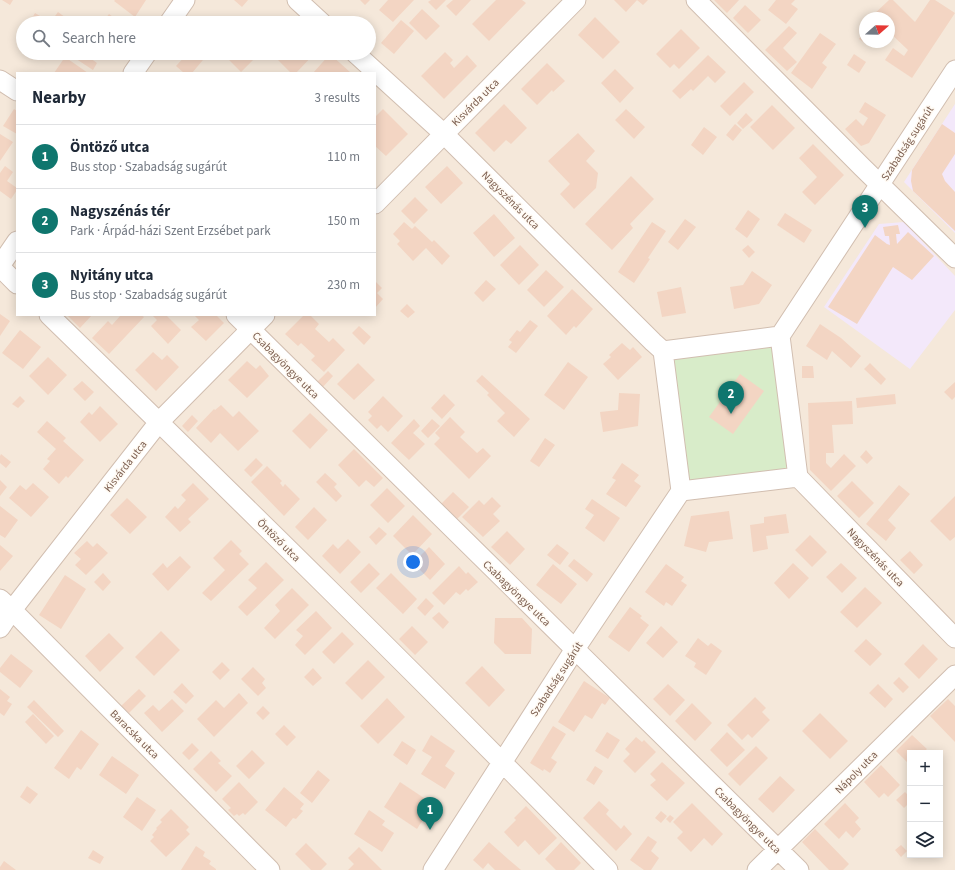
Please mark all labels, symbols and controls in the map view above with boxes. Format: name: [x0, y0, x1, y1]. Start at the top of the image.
north arrow: [859, 12, 895, 48]
search box: [16, 16, 376, 60]
icon: search: [30, 27, 52, 49]
text: Search here: [62, 28, 136, 49]
street label: Kisvárda utca: [448, 75, 502, 129]
text: Nearby: [32, 86, 86, 110]
text: 3 results: [315, 89, 360, 107]
street label: Szabadság sugárút: [878, 103, 937, 184]
text: Öntöző utca: [70, 137, 149, 158]
text: 1: [42, 148, 48, 166]
text: 110 m: [327, 148, 360, 166]
text: Bus stop · Szabadság sugárút: [70, 158, 227, 176]
street label: Nagyszénás utca: [478, 168, 543, 233]
pin: 3: [852, 195, 878, 228]
text: Nagyszénás tér: [70, 201, 170, 222]
text: 2: [42, 212, 48, 230]
text: 150 m: [327, 212, 360, 230]
text: Park · Árpád-házi Szent Erzsébet park: [70, 222, 271, 240]
text: Nyitány utca: [70, 265, 153, 286]
text: 3: [42, 276, 48, 294]
text: 230 m: [327, 276, 360, 294]
text: Bus stop · Szabadság sugárút: [70, 286, 227, 304]
street label: Csabagyöngye utca: [249, 329, 322, 402]
pin: 2: [718, 381, 744, 414]
street label: Kisvárda utca: [100, 437, 150, 495]
street label: Öntöző utca: [254, 515, 304, 565]
street label: Nagyszénás utca: [844, 525, 908, 590]
your location: [403, 552, 423, 572]
street label: Csabagyöngye utca: [479, 557, 554, 630]
street label: Szabadság sugárút: [527, 639, 586, 720]
street label: Baracska utca: [107, 706, 163, 762]
street label: Nápoly utca: [832, 748, 881, 797]
map controls: [907, 750, 943, 858]
button: +: [907, 750, 943, 786]
street label: Csabagyöngye utca: [711, 784, 784, 857]
button: −: [907, 786, 943, 822]
pin: 1: [417, 797, 443, 830]
button: layers: [907, 822, 943, 858]

